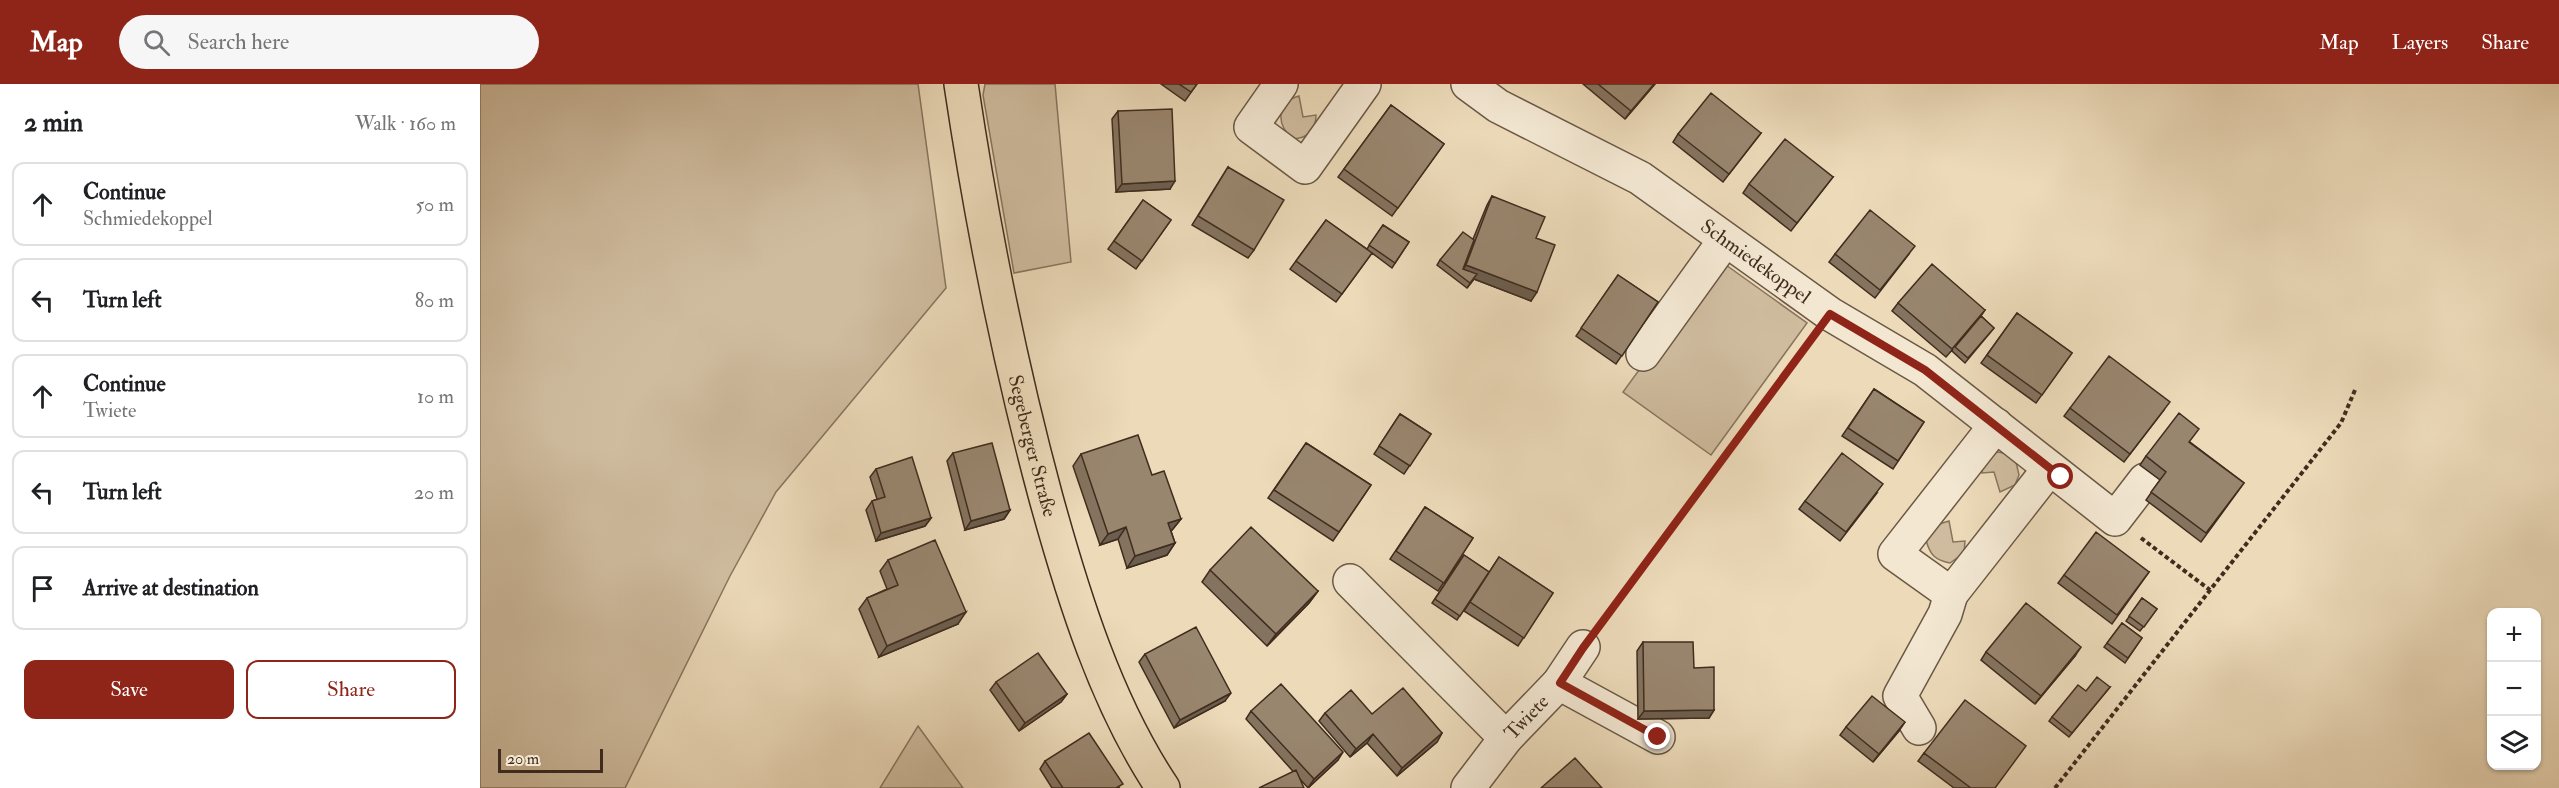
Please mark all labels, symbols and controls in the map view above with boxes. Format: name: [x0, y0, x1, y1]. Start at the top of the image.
search box: [119, 15, 539, 69]
text: Map: [30, 25, 83, 60]
icon: search: [140, 26, 173, 59]
text: Search here: [188, 28, 289, 56]
text: Map: [2319, 29, 2359, 56]
text: Layers: [2392, 29, 2448, 56]
text: Share: [2481, 29, 2529, 56]
text: 2 min: [24, 107, 83, 139]
text: Walk · 160 m: [355, 111, 456, 136]
text: Continue: [83, 178, 166, 206]
icon: ahead: [26, 188, 59, 221]
text: 50 m: [415, 192, 454, 217]
text: Schmiedekoppel: [83, 206, 213, 231]
street label: Schmiedekoppel: [1696, 213, 1816, 309]
icon: left: [26, 284, 59, 317]
text: Turn left: [83, 286, 162, 314]
text: 80 m: [415, 288, 454, 313]
text: Continue: [83, 370, 166, 398]
street label: Segeberger Straße: [1003, 372, 1063, 520]
icon: ahead: [26, 380, 59, 413]
text: 10 m: [417, 384, 454, 409]
text: Twiete: [83, 398, 136, 423]
route start: [2047, 463, 2073, 489]
icon: left: [26, 476, 59, 509]
text: Turn left: [83, 478, 162, 506]
text: 20 m: [414, 480, 454, 505]
icon: arrive: [26, 572, 59, 605]
text: Arrive at destination: [83, 574, 259, 602]
map controls: [2487, 608, 2541, 770]
button: +: [2487, 608, 2541, 662]
button: Save: [24, 660, 234, 719]
button: Share: [246, 660, 456, 719]
button: −: [2487, 662, 2541, 716]
street label: Twiete: [1499, 689, 1554, 745]
button: layers: [2487, 716, 2541, 770]
route end: [1644, 723, 1670, 749]
scale bar: [498, 746, 603, 774]
text: 20 m: [507, 749, 539, 769]

